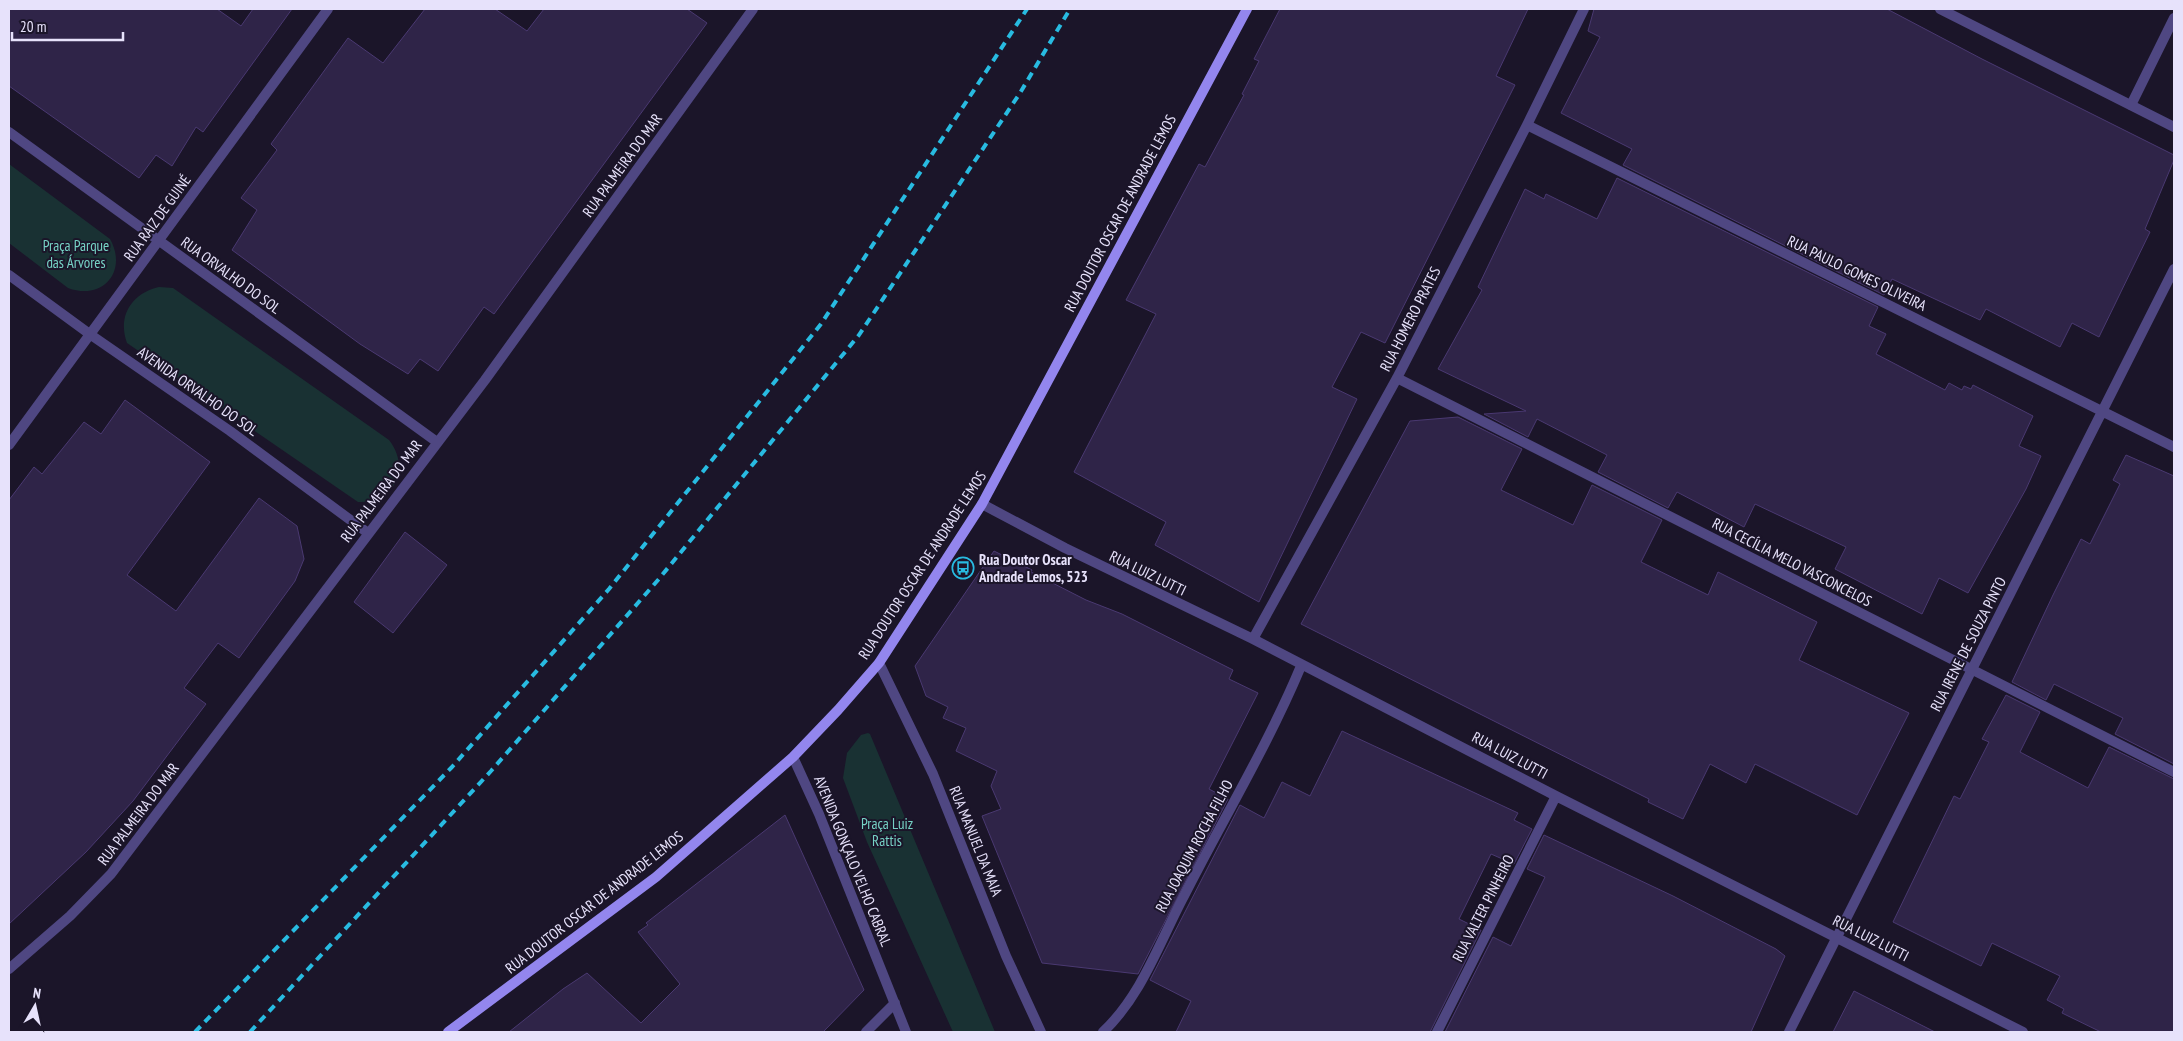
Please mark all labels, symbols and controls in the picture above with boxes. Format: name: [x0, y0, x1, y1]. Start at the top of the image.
scale bar: [12, 10, 124, 42]
text: 20 m: [20, 17, 46, 36]
street label: RUA PALMEIRA DO MAR: [578, 110, 666, 220]
street label: RUA DOUTOR OSCAR DE ANDRADE LEMOS: [1060, 111, 1180, 315]
street label: RUA RAIZ DE GUINÉ: [119, 171, 195, 265]
street label: RUA PAULO GOMES OLIVEIRA: [1784, 231, 1930, 315]
street label: RUA ORVALHO DO SOL: [177, 232, 285, 318]
park label: Praça Parque das Árvores: [43, 236, 109, 272]
street label: RUA HOMERO PRATES: [1375, 264, 1445, 374]
street label: AVENIDA ORVALHO DO SOL: [134, 342, 263, 440]
street label: RUA PALMEIRA DO MAR: [336, 436, 426, 546]
street label: RUA DOUTOR OSCAR DE ANDRADE LEMOS: [854, 467, 990, 663]
street label: RUA CECÍLIA MELO VASCONCELOS: [1709, 513, 1875, 611]
street label: RUA LUIZ LUTTI: [1107, 546, 1189, 600]
place label: Rua Doutor Oscar Andrade Lemos, 523: [978, 550, 1088, 586]
bus stop icon: Rua Doutor Oscar Andrade Lemos, 523: [951, 556, 975, 580]
street label: RUA IRENE DE SOUZA PINTO: [1926, 574, 2010, 714]
street label: RUA LUIZ LUTTI: [1469, 727, 1551, 783]
street label: RUA PALMEIRA DO MAR: [93, 759, 183, 869]
street label: AVENIDA GONÇALO VELHO CABRAL: [810, 773, 896, 950]
street label: RUA JOAQUIM ROCHA FILHO: [1151, 777, 1237, 915]
street label: RUA MANUEL DA MAIA: [945, 783, 1007, 900]
park label: Praça Luiz Rattis: [861, 814, 913, 850]
street label: RUA DOUTOR OSCAR DE ANDRADE LEMOS: [501, 827, 687, 977]
street label: RUA VALTER PINHEIRO: [1448, 851, 1518, 965]
street label: RUA LUIZ LUTTI: [1830, 911, 1912, 965]
north arrow: [10, 981, 60, 1031]
text: N: [32, 984, 42, 1003]

